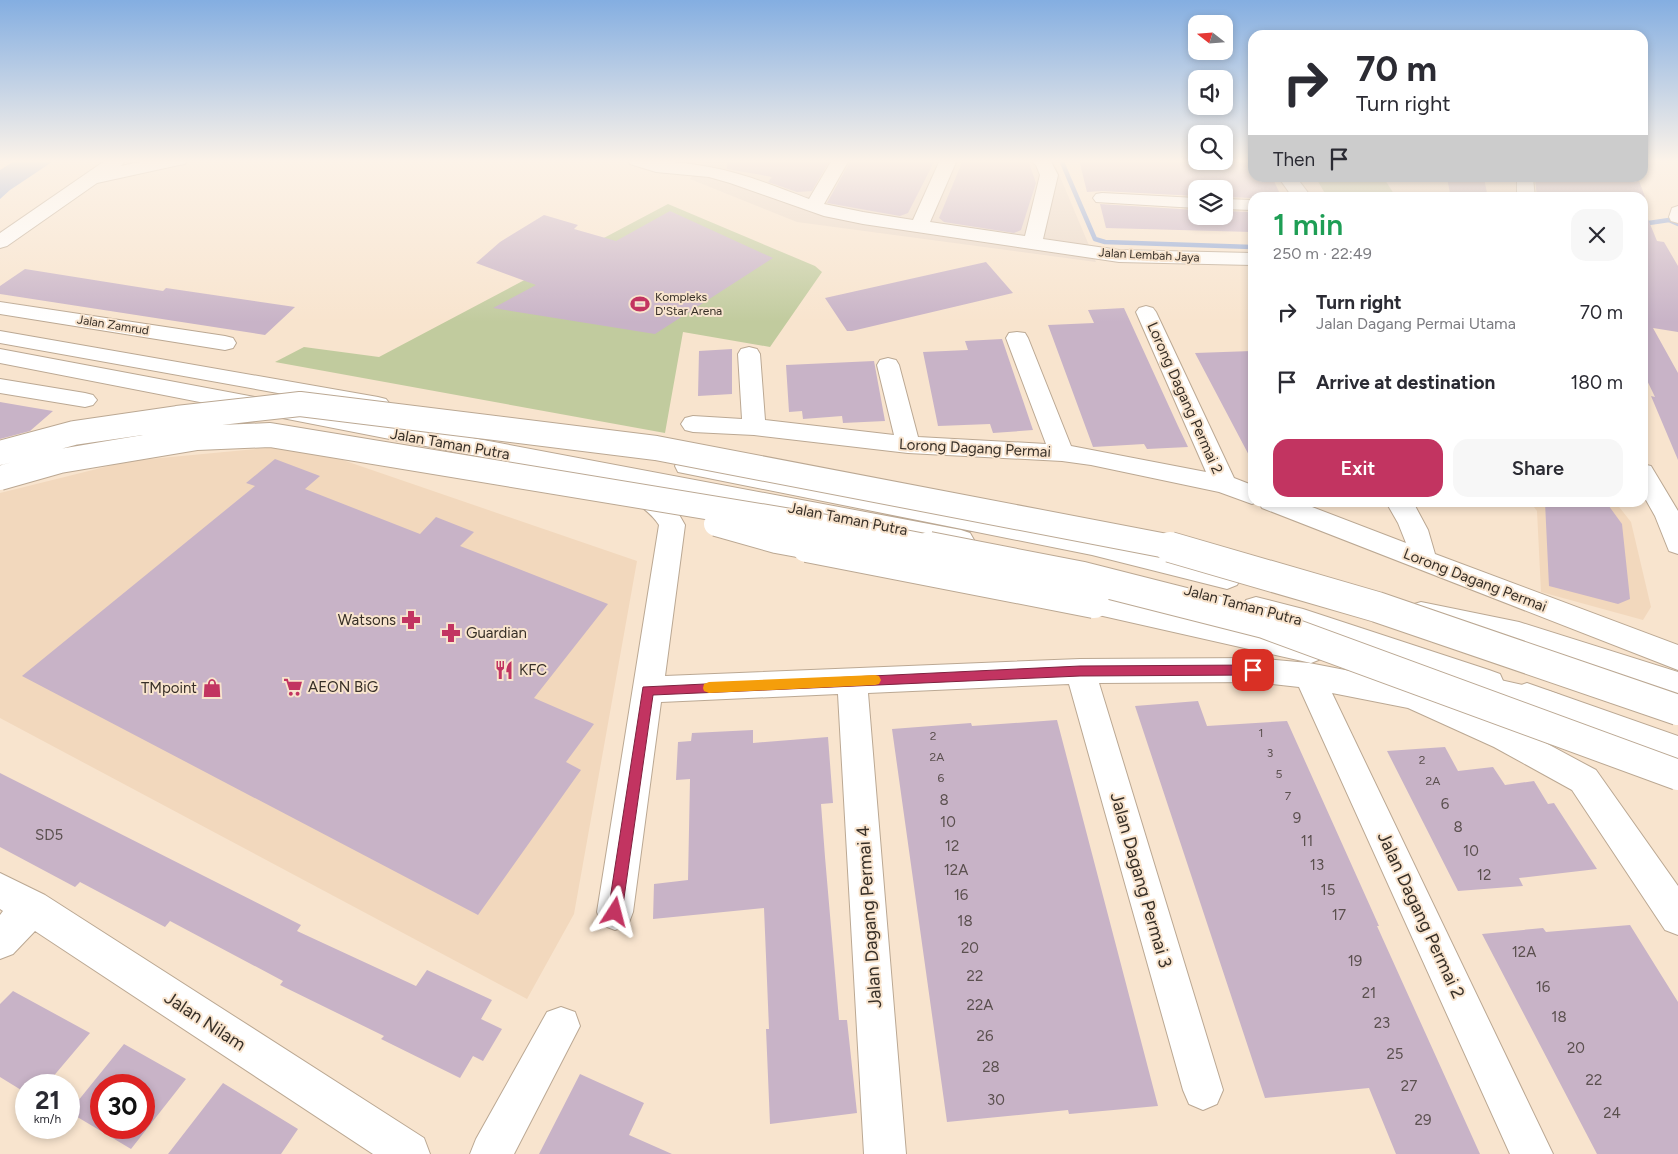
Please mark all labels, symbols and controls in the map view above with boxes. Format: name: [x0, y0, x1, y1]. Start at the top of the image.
north arrow: [1188, 15, 1232, 60]
map controls: [1188, 15, 1233, 225]
text: 70 m: [1356, 48, 1437, 90]
icon: right: [1273, 50, 1338, 115]
button: sound: [1188, 70, 1233, 115]
text: Turn right: [1356, 90, 1451, 117]
button: search: [1188, 125, 1233, 170]
icon: arrive: [1325, 145, 1353, 173]
text: Then: [1273, 148, 1315, 171]
button: layers: [1188, 180, 1233, 225]
text: 1 min: [1273, 206, 1343, 243]
button: close: [1571, 209, 1623, 261]
text: 250 m · 22:49: [1273, 244, 1372, 263]
street label: Jalan Lembah Jaya: [1098, 245, 1200, 265]
place label: Kompleks D'Star Arena: [655, 290, 722, 318]
text: Turn right: [1316, 291, 1402, 314]
sports icon: Kompleks D'Star Arena: [629, 293, 651, 315]
icon: right: [1273, 298, 1301, 326]
text: 70 m: [1580, 301, 1623, 324]
street label: Jalan Zamrud: [76, 312, 150, 338]
text: Jalan Dagang Permai Utama: [1316, 314, 1516, 333]
street label: Lorong Dagang Permai 2: [1143, 319, 1227, 477]
icon: arrive: [1273, 368, 1301, 396]
text: Arrive at destination: [1316, 371, 1495, 394]
text: 180 m: [1570, 371, 1623, 394]
street label: Jalan Taman Putra: [389, 425, 511, 463]
street label: Lorong Dagang Permai: [899, 435, 1051, 461]
button: Exit: [1273, 439, 1443, 497]
button: Share: [1453, 439, 1623, 497]
street label: Jalan Taman Putra: [787, 499, 909, 539]
street label: Lorong Dagang Permai: [1401, 544, 1549, 616]
street label: Jalan Taman Putra: [1182, 581, 1304, 629]
pharmacy icon: Watsons: [400, 609, 422, 631]
place label: Watsons: [338, 611, 396, 629]
pharmacy icon: Guardian: [440, 622, 462, 644]
place label: Guardian: [466, 624, 527, 642]
pin: [1232, 649, 1274, 691]
icon: arrive: [1239, 656, 1267, 684]
restaurant icon: KFC: [493, 659, 515, 681]
place label: KFC: [519, 661, 547, 679]
supermarket icon: AEON BiG: [282, 676, 304, 698]
shop icon: TMpoint: [201, 677, 223, 699]
place label: AEON BiG: [308, 678, 378, 696]
place label: TMpoint: [141, 679, 197, 697]
house number: 1: [1259, 726, 1263, 740]
house number: 2: [930, 729, 936, 743]
house number: 3: [1267, 746, 1273, 760]
house number: 2A: [930, 750, 944, 764]
house number: 2: [1419, 753, 1425, 767]
house number: 5: [1276, 767, 1283, 781]
house number: 6: [938, 771, 945, 785]
house number: 2A: [1426, 774, 1440, 788]
house number: 7: [1285, 789, 1292, 803]
street label: Jalan Dagang Permai 3: [1105, 790, 1177, 970]
house number: 8: [939, 791, 949, 809]
house number: 6: [1441, 795, 1450, 813]
house number: 9: [1293, 809, 1301, 827]
house number: 10: [940, 813, 956, 831]
house number: 8: [1453, 818, 1463, 836]
street label: Jalan Dagang Permai 4: [852, 825, 886, 1009]
house number: SD5: [35, 826, 63, 844]
street label: Jalan Dagang Permai 2: [1373, 828, 1469, 1002]
house number: 11: [1301, 832, 1313, 850]
house number: 12: [945, 837, 959, 855]
house number: 10: [1463, 842, 1479, 860]
house number: 13: [1310, 856, 1324, 874]
house number: 12A: [944, 861, 968, 879]
house number: 12: [1477, 866, 1491, 884]
house number: 15: [1321, 881, 1335, 899]
position arrow: [588, 885, 640, 937]
house number: 16: [954, 886, 969, 904]
house number: 17: [1332, 906, 1346, 924]
house number: 18: [957, 912, 973, 930]
house number: 20: [961, 939, 979, 957]
house number: 12A: [1512, 943, 1536, 961]
house number: 19: [1348, 952, 1362, 970]
house number: 22: [967, 967, 983, 985]
house number: 16: [1536, 978, 1551, 996]
house number: 21: [1362, 984, 1376, 1002]
street label: Jalan Nilam: [160, 987, 250, 1055]
house number: 22A: [967, 996, 993, 1014]
house number: 18: [1551, 1008, 1567, 1026]
house number: 23: [1374, 1014, 1390, 1032]
house number: 26: [977, 1027, 994, 1045]
house number: 20: [1567, 1039, 1585, 1057]
house number: 25: [1386, 1045, 1404, 1063]
house number: 28: [982, 1058, 1000, 1076]
house number: 22: [1586, 1071, 1602, 1089]
speed limit sign: 30: [90, 1074, 155, 1139]
house number: 27: [1401, 1077, 1417, 1095]
text: 21: [35, 1085, 60, 1115]
house number: 30: [987, 1091, 1005, 1109]
house number: 24: [1603, 1104, 1621, 1122]
house number: 29: [1415, 1111, 1431, 1129]
text: km/h: [34, 1112, 61, 1126]

